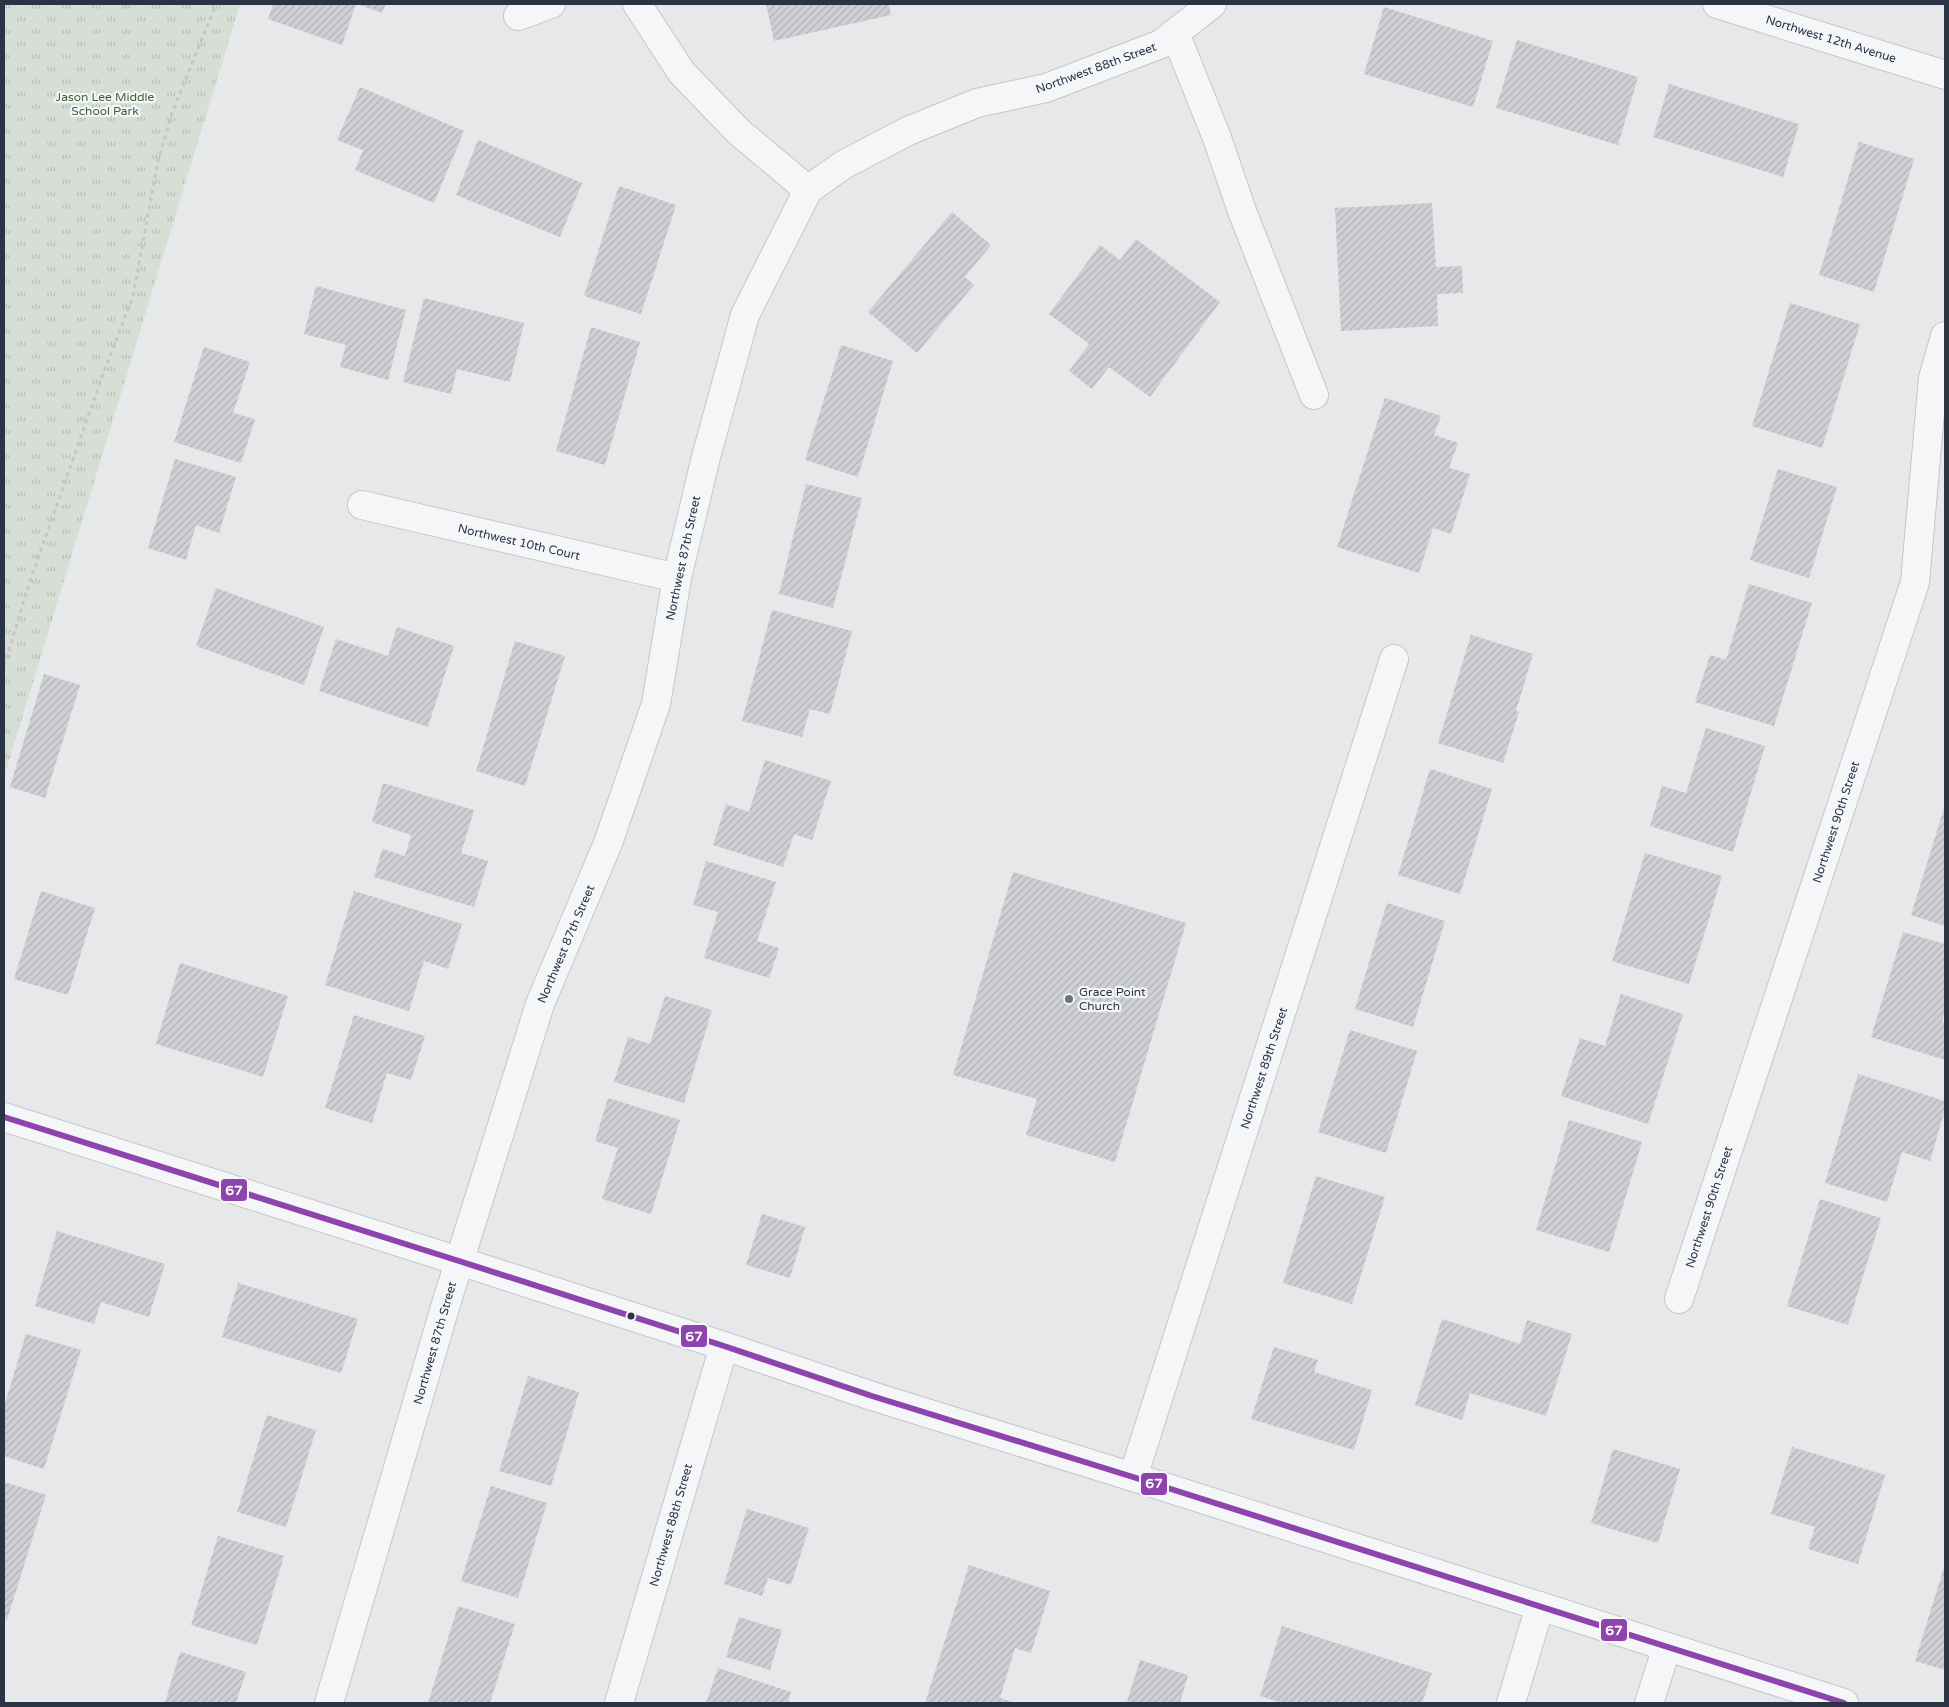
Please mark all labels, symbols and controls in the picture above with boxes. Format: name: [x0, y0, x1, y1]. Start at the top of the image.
street label: Northwest 12th Avenue: [1764, 12, 1898, 66]
street label: Northwest 88th Street: [1034, 40, 1159, 96]
park label: Jason Lee Middle School Park: [56, 90, 155, 118]
street label: Northwest 87th Street: [663, 494, 703, 622]
street label: Northwest 10th Court: [457, 521, 582, 563]
street label: Northwest 90th Street: [1810, 759, 1862, 885]
street label: Northwest 87th Street: [535, 882, 597, 1005]
place label: Grace Point Church: [1079, 985, 1146, 1013]
marker: Grace Point Church: [1063, 993, 1075, 1005]
street label: Northwest 89th Street: [1238, 1005, 1290, 1131]
street label: Northwest 90th Street: [1683, 1144, 1735, 1270]
line badge: 67: [220, 1178, 248, 1202]
text: 67: [225, 1182, 243, 1199]
street label: Northwest 87th Street: [411, 1280, 459, 1406]
unlabelled marker: [626, 1311, 636, 1321]
line badge: 67: [680, 1324, 708, 1348]
text: 67: [685, 1328, 703, 1345]
street label: Northwest 88th Street: [647, 1462, 695, 1588]
line badge: 67: [1140, 1472, 1168, 1496]
text: 67: [1145, 1475, 1163, 1492]
line badge: 67: [1600, 1618, 1628, 1642]
text: 67: [1605, 1622, 1623, 1639]

